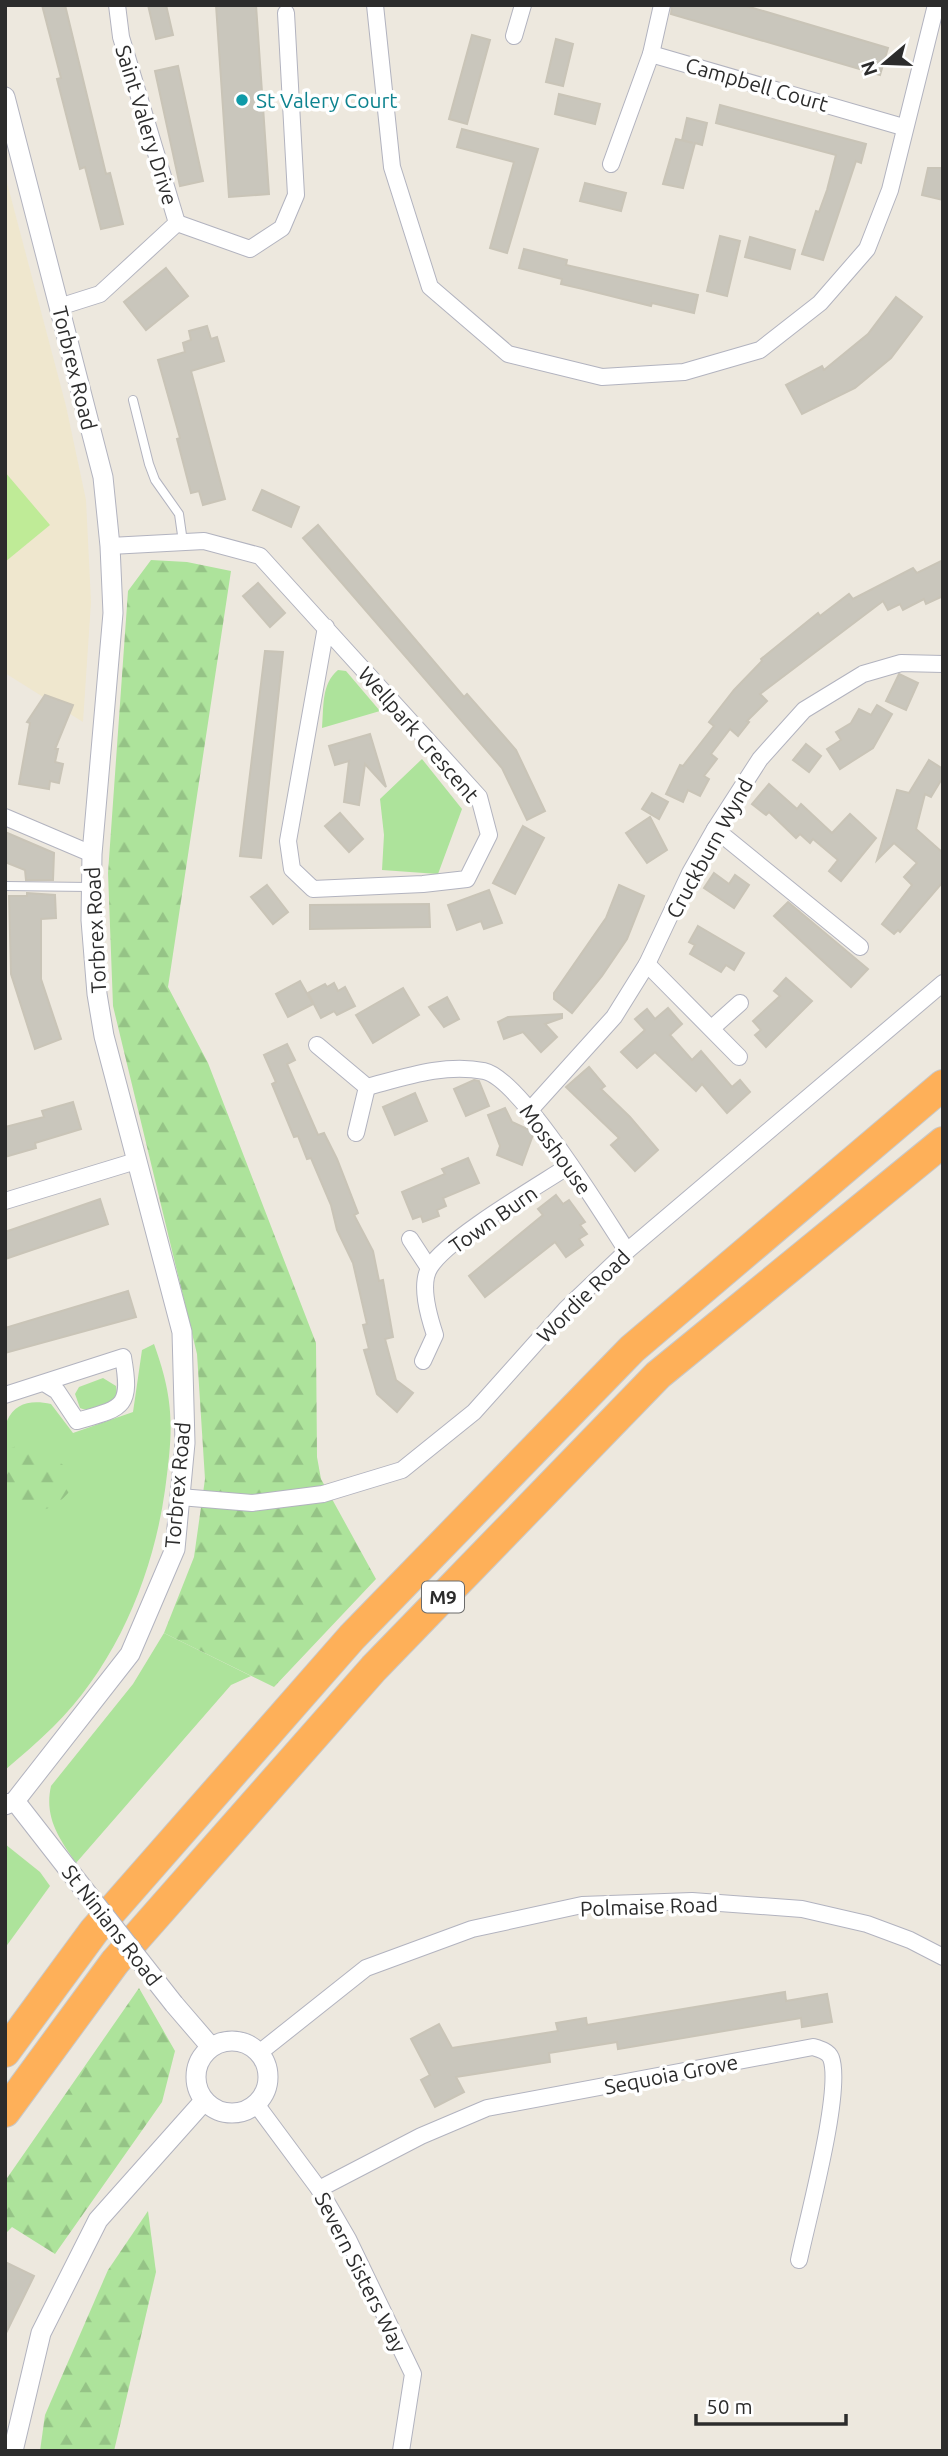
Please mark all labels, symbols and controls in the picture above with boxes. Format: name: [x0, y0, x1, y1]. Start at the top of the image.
north arrow: [850, 28, 920, 98]
street label: Saint Valery Drive: [111, 42, 183, 208]
street label: Campbell Court: [683, 52, 831, 116]
text: N: [856, 58, 882, 79]
place label: St Valery Court: [256, 88, 398, 112]
marker: St Valery Court: [234, 92, 250, 108]
street label: Torbrex Road: [48, 304, 102, 432]
street label: Wellpark Crescent: [354, 662, 484, 806]
street label: Cruckburn Wynd: [661, 774, 757, 922]
street label: Torbrex Road: [80, 866, 110, 994]
street label: Mosshouse: [515, 1099, 597, 1199]
street label: Town Burn: [445, 1180, 541, 1258]
street label: Wordie Road: [532, 1245, 634, 1347]
street label: Torbrex Road: [160, 1421, 194, 1549]
road number: M9: [422, 1582, 464, 1612]
street label: St Ninians Road: [57, 1860, 167, 1990]
street label: Polmaise Road: [580, 1892, 718, 1920]
street label: Sequoia Grove: [602, 2049, 740, 2099]
street label: Severn Sisters Way: [310, 2188, 412, 2356]
scale bar: [696, 2382, 846, 2426]
text: 50 m: [706, 2394, 753, 2418]

